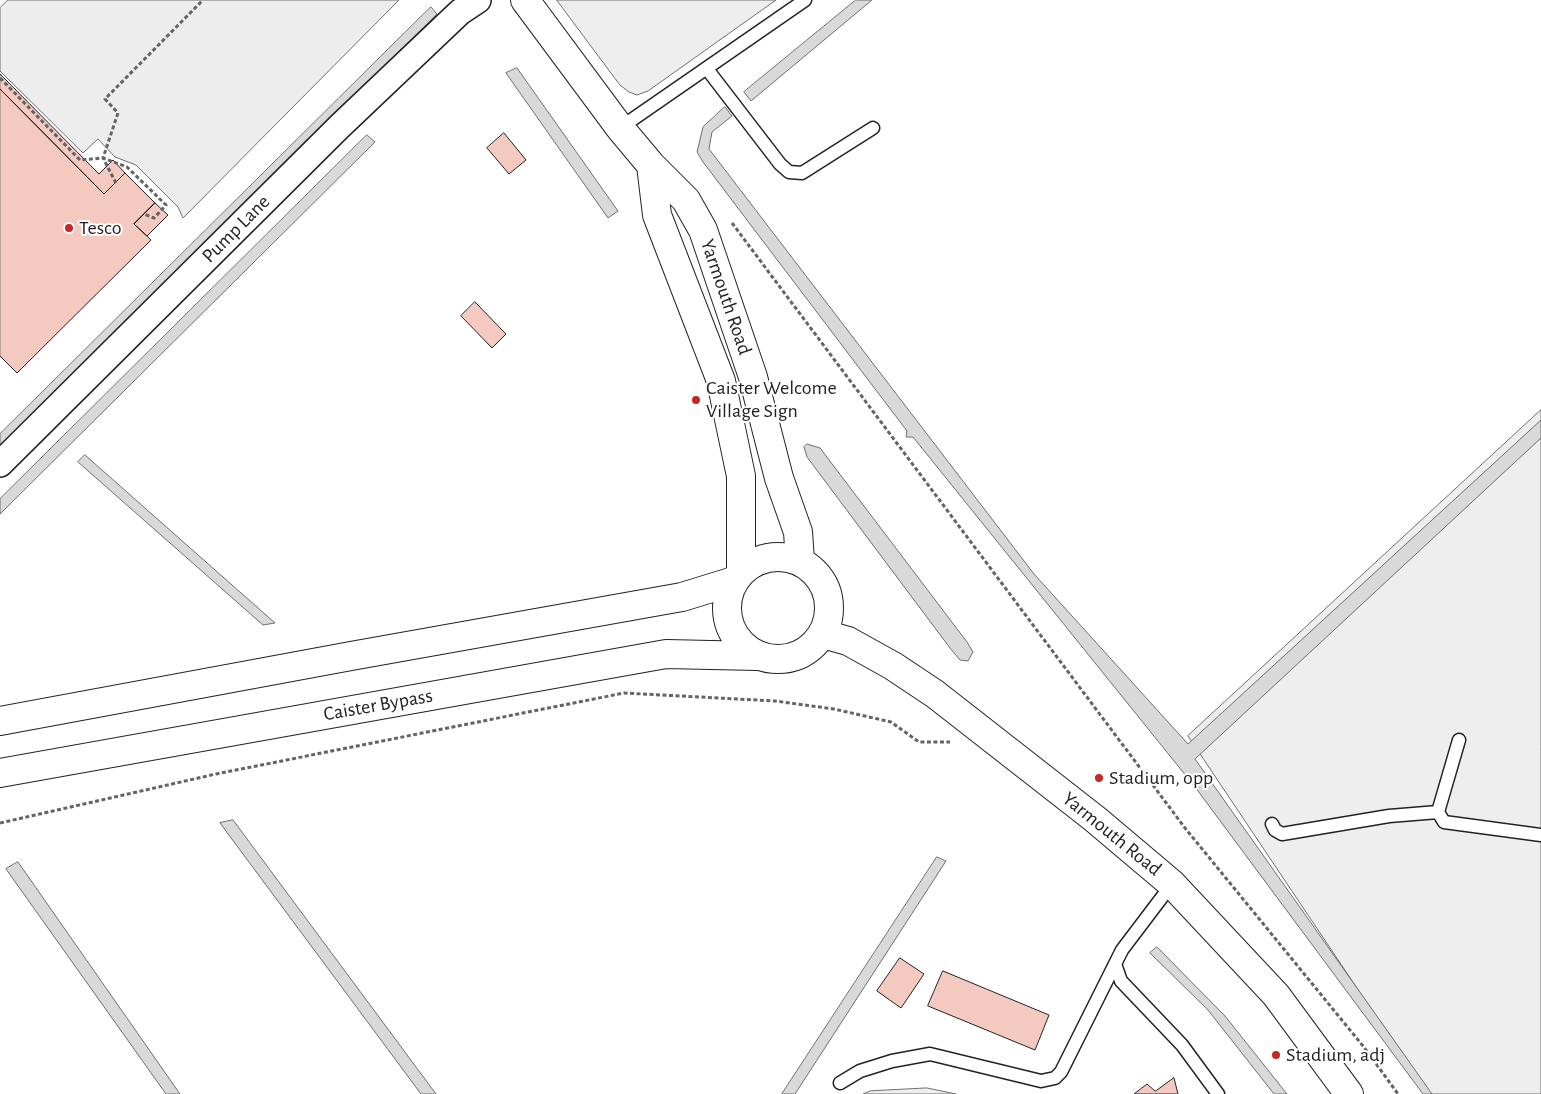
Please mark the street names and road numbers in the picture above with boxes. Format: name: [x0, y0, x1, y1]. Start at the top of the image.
street label: Pump Lane: [197, 190, 275, 268]
street label: Yarmouth Road: [695, 236, 757, 358]
street label: Caister Bypass: [322, 684, 434, 726]
street label: Yarmouth Road: [1058, 787, 1166, 881]

